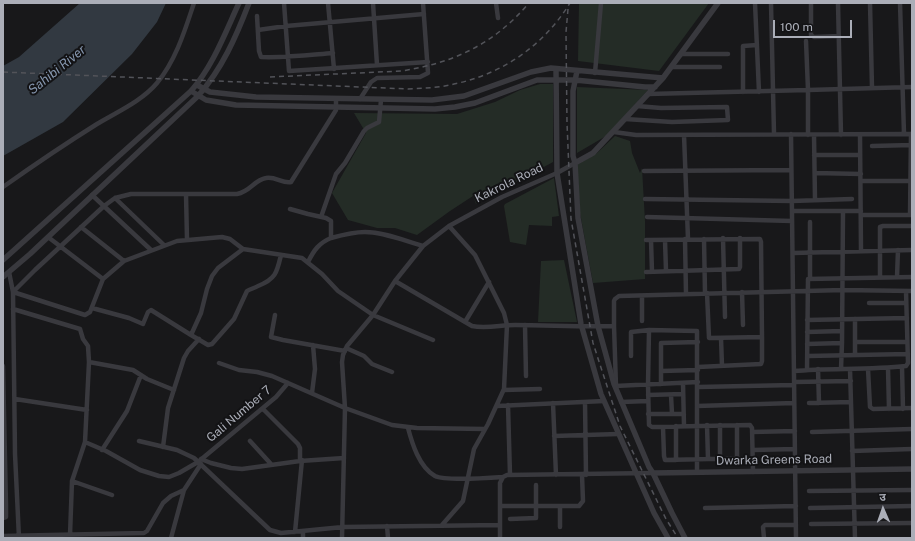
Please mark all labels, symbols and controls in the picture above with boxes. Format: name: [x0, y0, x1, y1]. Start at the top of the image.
scale bar: [775, 12, 854, 38]
text: 100 m: [780, 20, 813, 34]
water label: Sahibi River: [25, 42, 89, 98]
street label: Kakrola Road: [472, 160, 546, 206]
street label: Gali Number 7: [204, 383, 274, 445]
street label: Dwarka Greens Road: [716, 452, 832, 468]
north arrow: [863, 489, 903, 529]
text: उ: [879, 491, 886, 503]

